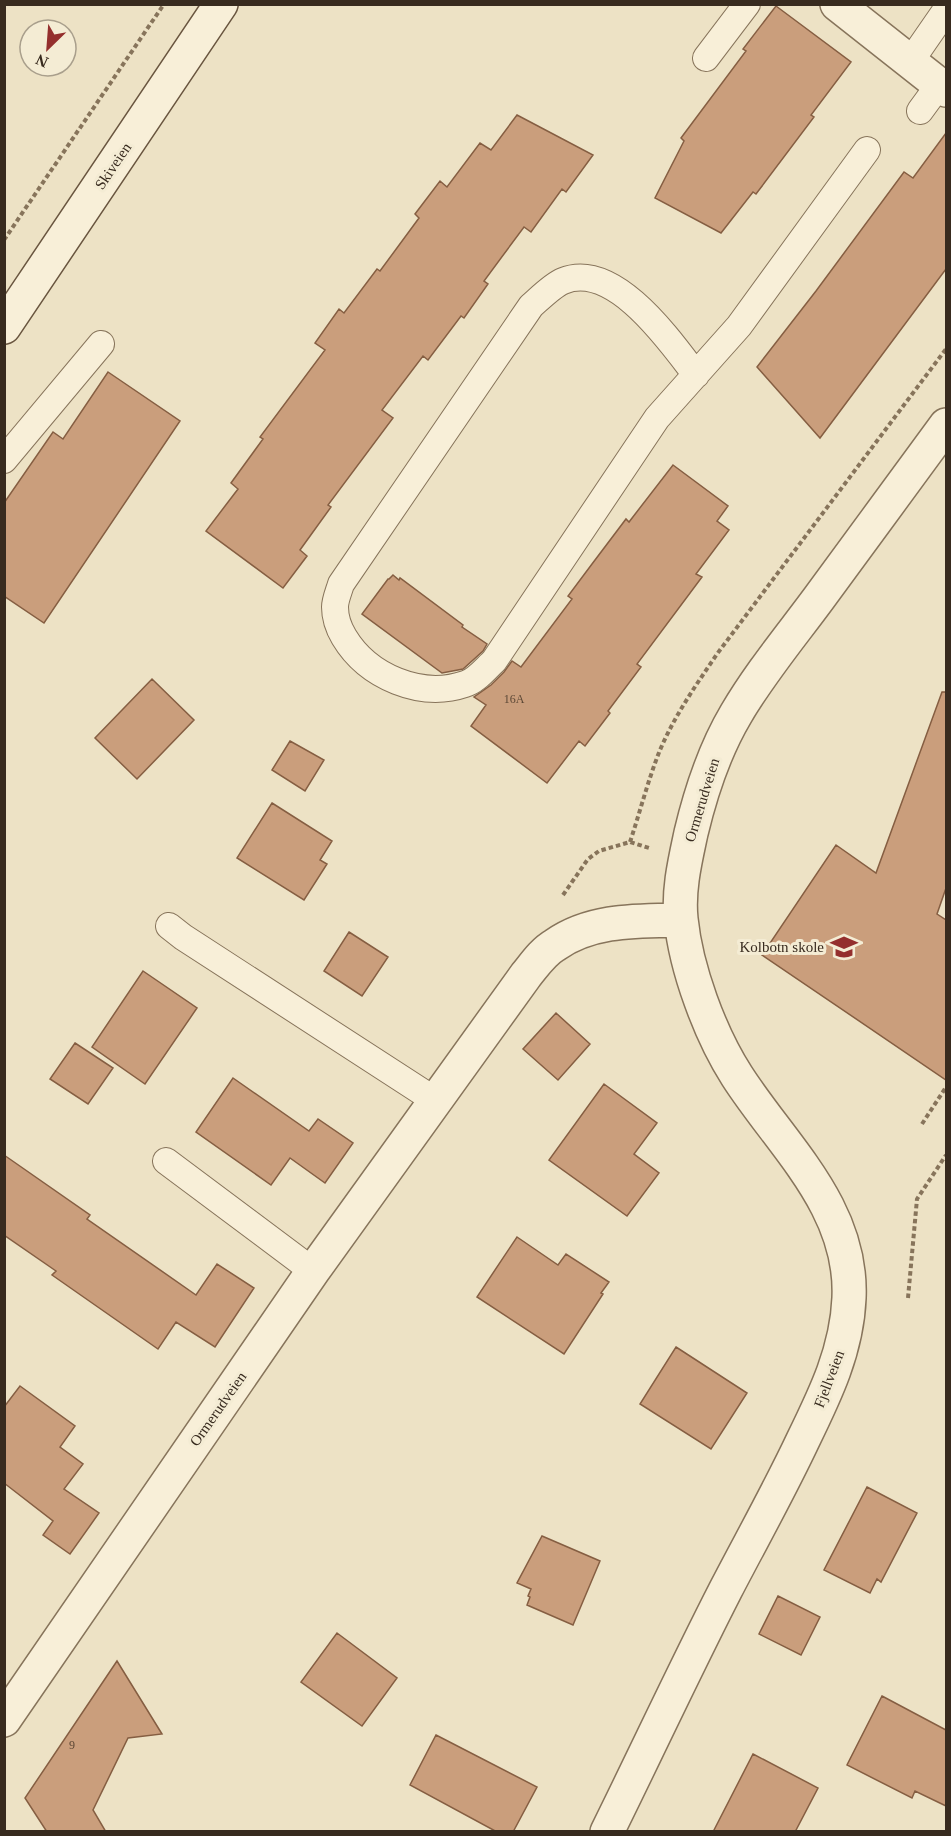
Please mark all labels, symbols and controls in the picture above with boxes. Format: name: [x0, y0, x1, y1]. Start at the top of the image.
north arrow: [18, 18, 78, 78]
text: N: [33, 51, 51, 71]
street label: Skiveien: [92, 139, 135, 192]
house number: 16A: [504, 692, 525, 706]
street label: Ormerudveien: [682, 756, 722, 844]
school or university icon: Kolbotn skole: [829, 932, 859, 962]
place label: Kolbotn skole: [739, 939, 824, 955]
street label: Fjellveien: [811, 1348, 847, 1410]
street label: Ormerudveien: [187, 1369, 250, 1449]
house number: 9: [69, 1738, 75, 1752]

